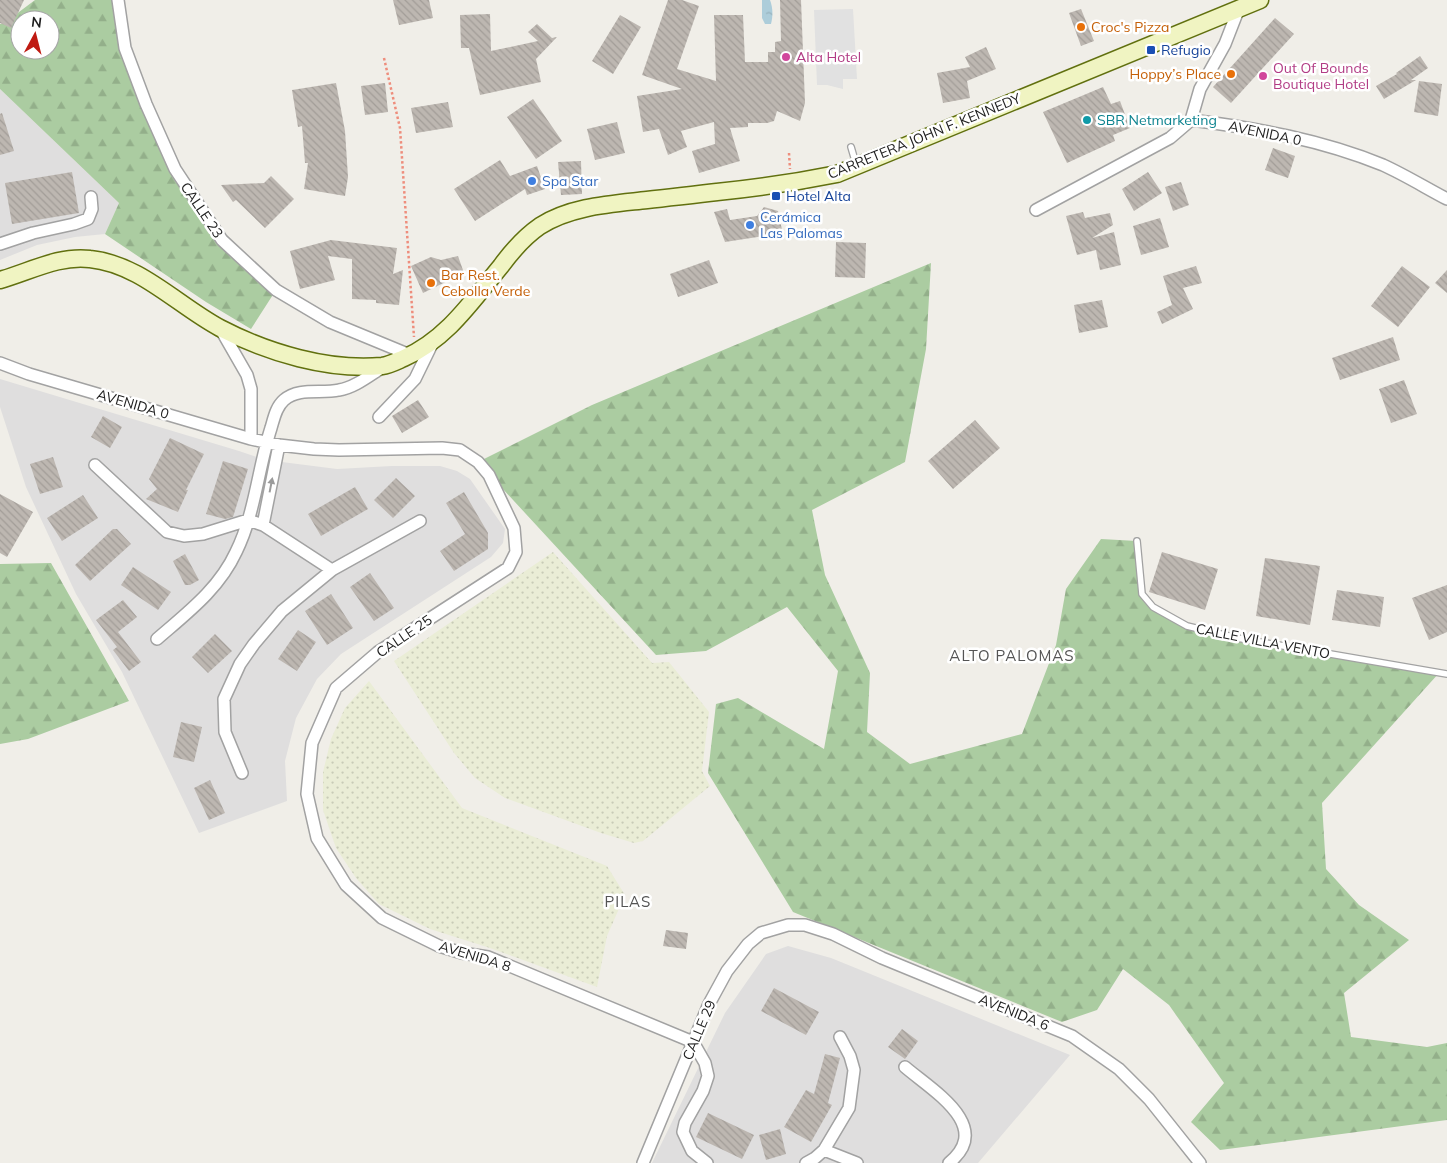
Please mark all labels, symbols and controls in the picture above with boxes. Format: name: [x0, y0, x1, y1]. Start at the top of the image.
north arrow: [10, 10, 60, 60]
text: N: [30, 13, 43, 32]
place label: Croc's Pizza: [1091, 18, 1170, 36]
marker: Croc's Pizza: [1075, 21, 1087, 33]
place label: Refugio: [1161, 41, 1211, 59]
marker: Refugio: [1145, 44, 1157, 56]
place label: Alta Hotel: [796, 48, 861, 66]
marker: Alta Hotel: [780, 51, 792, 63]
place label: Out Of Bounds Boutique Hotel: [1273, 59, 1369, 93]
place label: Hoppy’s Place: [1129, 65, 1221, 83]
marker: Hoppy’s Place: [1225, 68, 1237, 80]
marker: Out Of Bounds Boutique Hotel: [1257, 70, 1269, 82]
street label: CARRETERA JOHN F. KENNEDY: [825, 89, 1024, 183]
place label: SBR Netmarketing: [1097, 111, 1217, 129]
marker: SBR Netmarketing: [1081, 114, 1093, 126]
street label: AVENIDA 0: [1227, 116, 1303, 150]
place label: Spa Star: [542, 172, 599, 190]
marker: Spa Star: [526, 175, 538, 187]
street label: CALLE 23: [177, 179, 227, 241]
place label: Hotel Alta: [786, 187, 851, 205]
marker: Hotel Alta: [770, 190, 782, 202]
place label: Cerámica Las Palomas: [760, 208, 843, 242]
marker: Cerámica Las Palomas: [744, 219, 756, 231]
place label: Bar Rest. Cebolla Verde: [441, 266, 530, 300]
marker: Bar Rest. Cebolla Verde: [425, 277, 437, 289]
street label: AVENIDA 0: [95, 385, 171, 423]
one-way arrow: [267, 477, 275, 493]
street label: CALLE 25: [373, 611, 435, 661]
street label: CALLE VILLA VENTO: [1194, 619, 1332, 663]
district label: ALTO PALOMAS: [949, 646, 1075, 665]
district label: PILAS: [605, 892, 651, 911]
street label: AVENIDA 8: [437, 937, 513, 975]
street label: AVENIDA 6: [976, 990, 1052, 1034]
street label: CALLE 29: [678, 997, 720, 1063]

